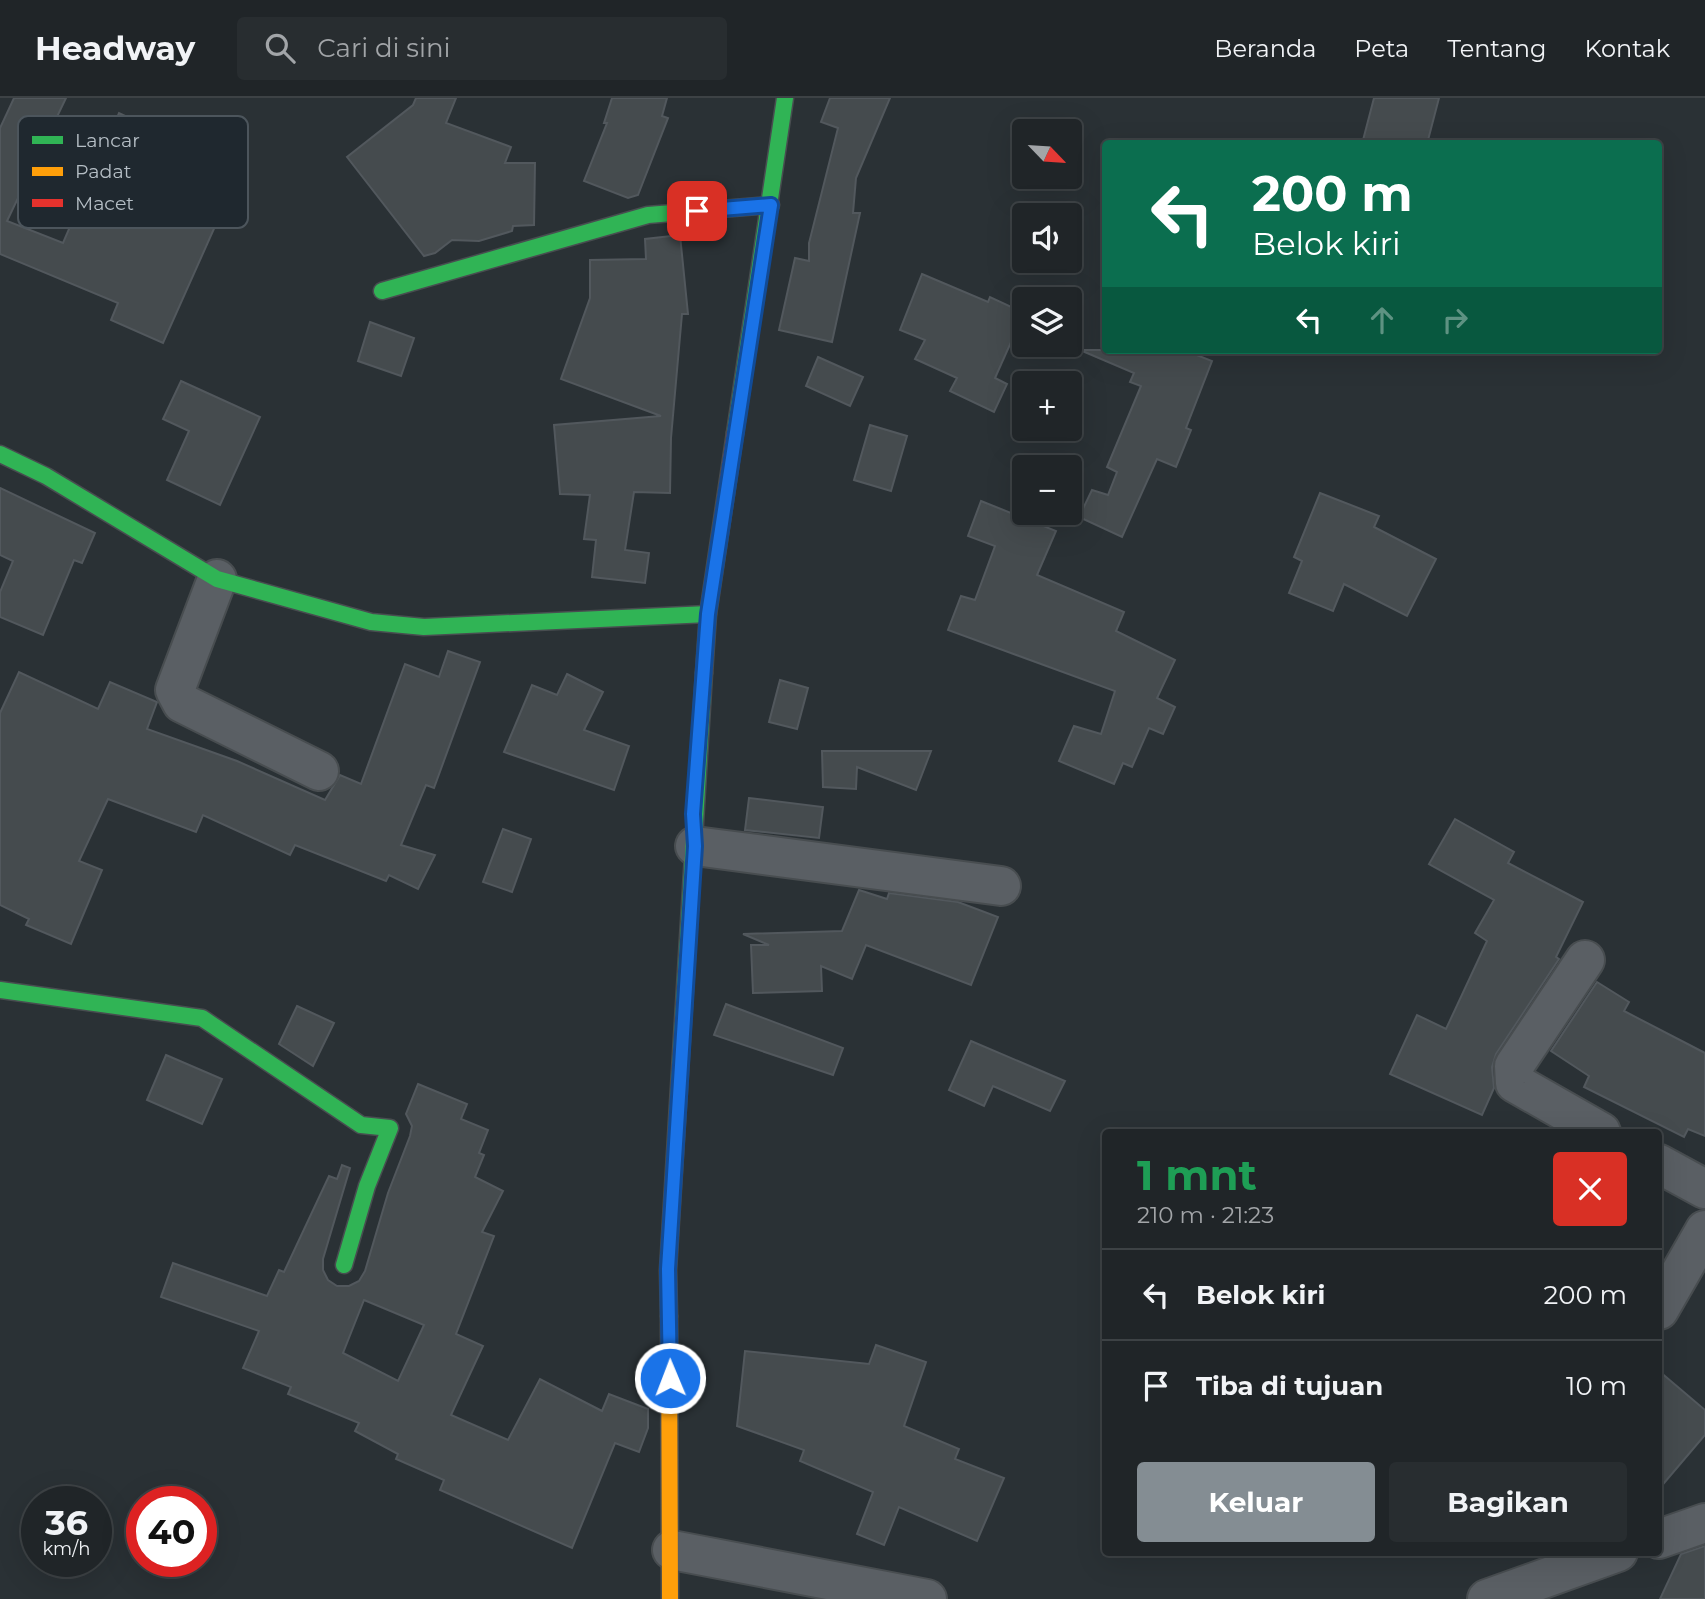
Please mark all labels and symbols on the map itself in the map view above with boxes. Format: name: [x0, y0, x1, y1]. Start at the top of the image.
legend: [18, 116, 248, 228]
north arrow: [1012, 119, 1082, 189]
text: Lancar: [75, 129, 140, 152]
text: Padat: [75, 160, 132, 183]
pin: [667, 181, 727, 241]
text: Macet: [75, 192, 134, 215]
position arrow: [633, 1341, 707, 1415]
speed limit sign: 40: [126, 1486, 217, 1577]

